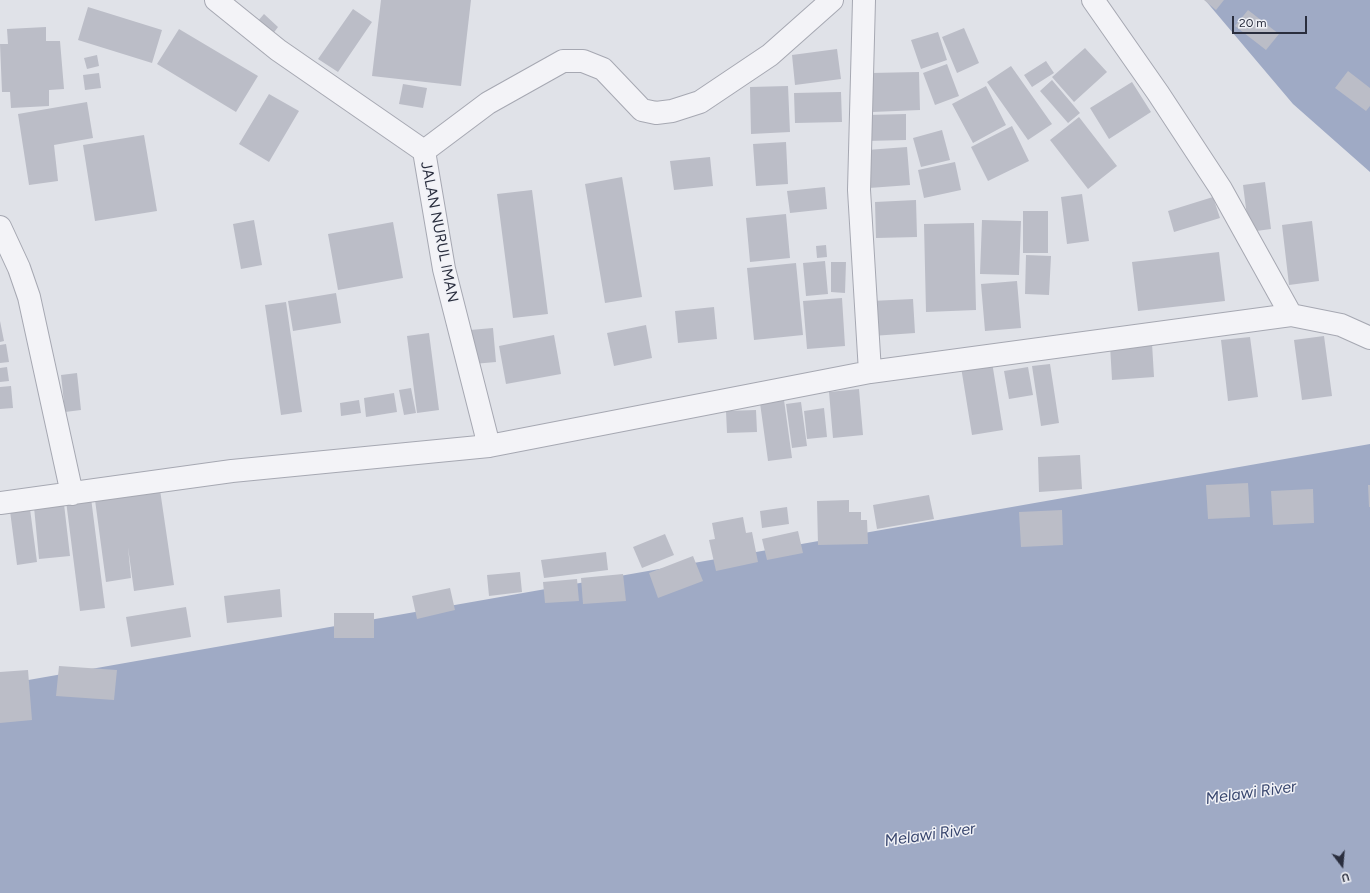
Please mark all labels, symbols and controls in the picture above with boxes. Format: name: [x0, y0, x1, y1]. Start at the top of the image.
scale bar: [1234, 8, 1309, 34]
text: 20 m: [1239, 16, 1267, 30]
street label: JALAN NURUL IMAN: [416, 160, 462, 304]
water label: Melawi River: [1204, 777, 1298, 809]
water label: Melawi River: [883, 819, 977, 851]
north arrow: [1322, 845, 1362, 885]
text: U: [1340, 870, 1351, 884]

